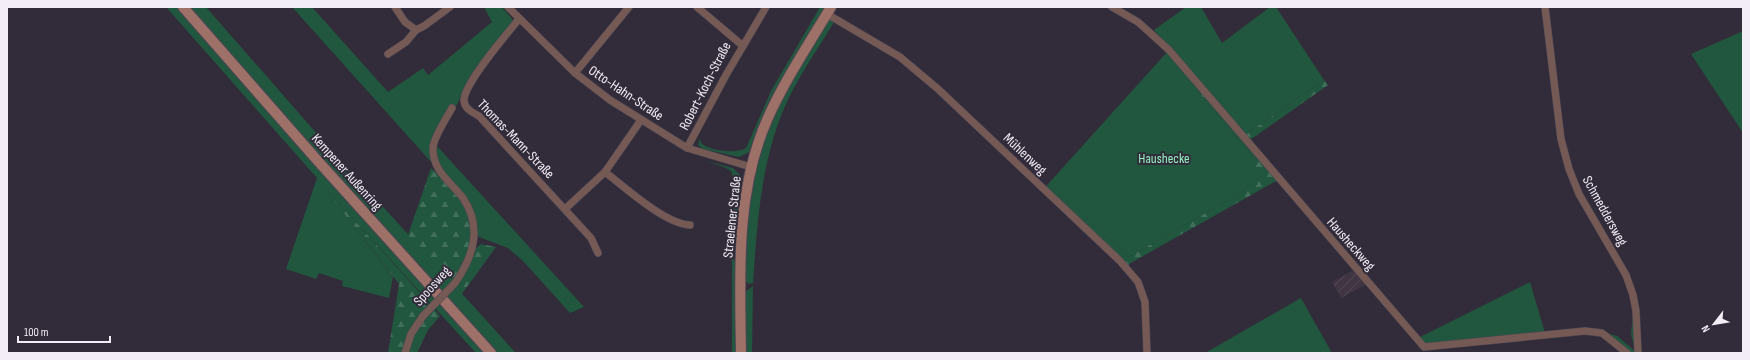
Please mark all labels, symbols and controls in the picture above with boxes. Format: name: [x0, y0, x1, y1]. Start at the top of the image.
street label: Robert-Koch-Straße: [675, 39, 735, 133]
street label: Otto-Hahn-Straße: [585, 62, 667, 124]
street label: Thomas-Mann-Straße: [474, 96, 558, 182]
street label: Kempener Außenring: [308, 130, 386, 214]
street label: Mühlenweg: [1000, 130, 1051, 179]
park label: Haushecke: [1138, 150, 1190, 167]
street label: Schmeddersweg: [1579, 173, 1631, 249]
street label: Straelener Straße: [719, 175, 745, 259]
street label: Hausheckweg: [1323, 214, 1379, 274]
street label: Spoosweg: [410, 262, 454, 309]
north arrow: [1694, 304, 1734, 344]
scale bar: [18, 318, 110, 344]
text: N: [1699, 323, 1713, 335]
text: 100 m: [24, 325, 49, 340]

